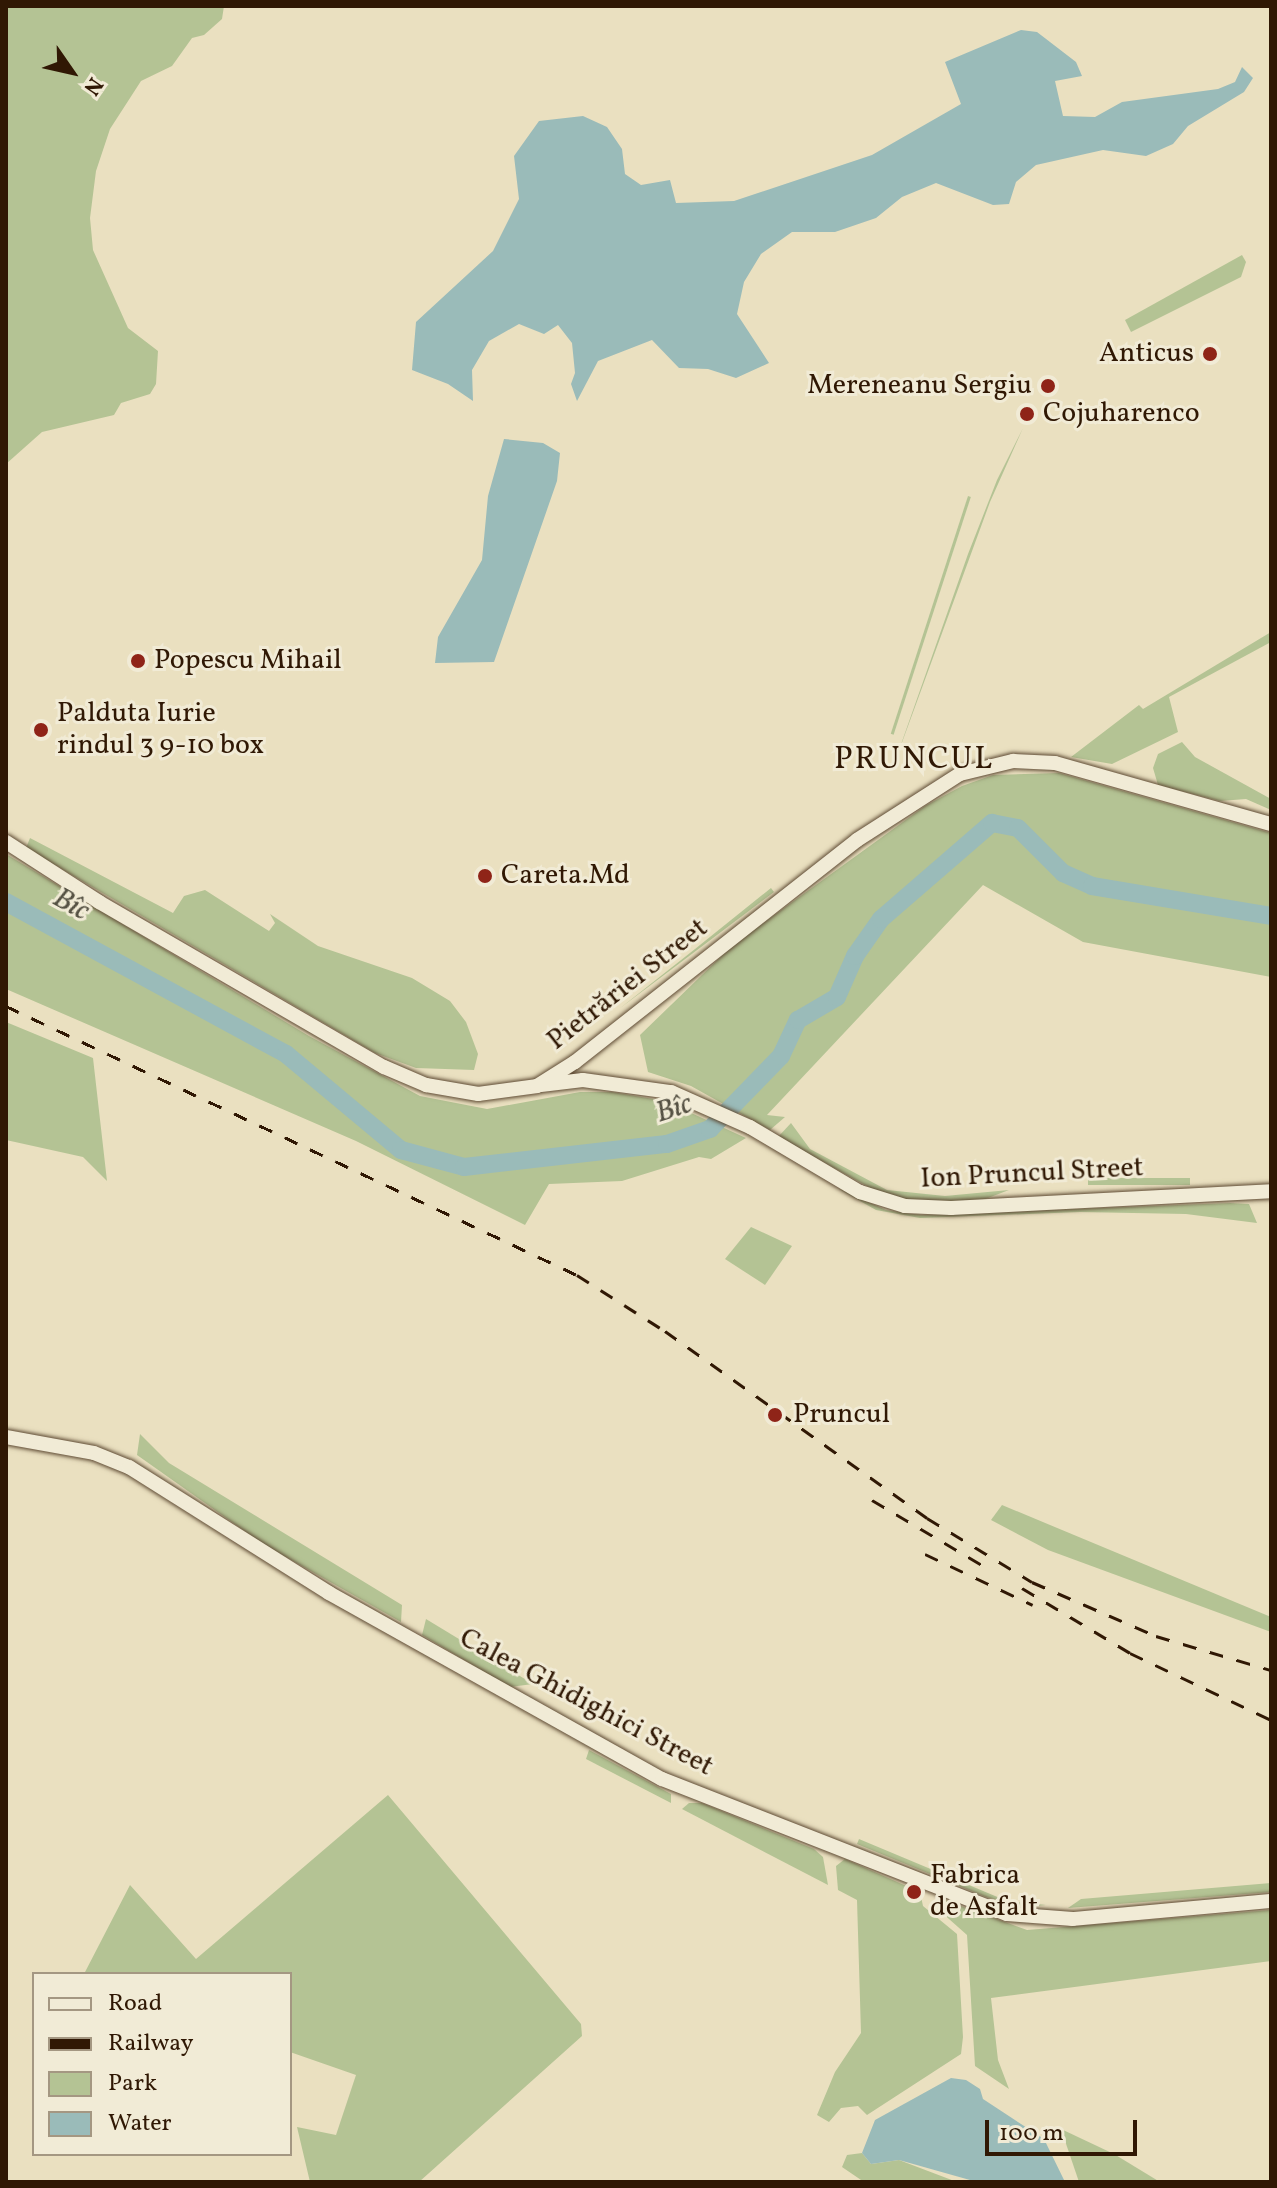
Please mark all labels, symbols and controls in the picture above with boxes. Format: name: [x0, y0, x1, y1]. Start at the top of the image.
north arrow: [32, 32, 112, 112]
text: N: [75, 70, 110, 101]
place label: Anticus: [1099, 337, 1194, 371]
marker: Anticus: [1201, 345, 1219, 363]
place label: Mereneanu Sergiu: [807, 369, 1032, 403]
marker: Mereneanu Sergiu: [1039, 377, 1057, 395]
place label: Cojuharenco: [1043, 397, 1200, 431]
marker: Cojuharenco: [1018, 405, 1036, 423]
place label: Popescu Mihail: [154, 644, 342, 678]
marker: Popescu Mihail: [129, 652, 147, 670]
place label: Palduta Iurie rindul 3 9-10 box: [57, 697, 264, 763]
marker: Palduta Iurie rindul 3 9-10 box: [32, 721, 50, 739]
district label: PRUNCUL: [834, 741, 994, 779]
place label: Careta.Md: [501, 859, 630, 893]
marker: Careta.Md: [476, 867, 494, 885]
water label: Bîc: [46, 880, 96, 930]
street label: Pietrăriei Street: [541, 912, 715, 1058]
water label: Bîc: [651, 1086, 697, 1132]
street label: Ion Pruncul Street: [920, 1151, 1144, 1197]
place label: Pruncul: [793, 1398, 890, 1432]
marker: Pruncul: [764, 1404, 786, 1426]
street label: Calea Ghidighici Street: [453, 1622, 719, 1784]
place label: Fabrica de Asfalt: [930, 1859, 1038, 1925]
marker: Fabrica de Asfalt: [905, 1883, 923, 1901]
legend: [32, 1972, 292, 2156]
text: Road: [108, 1987, 162, 2021]
text: Railway: [108, 2027, 194, 2061]
text: Park: [108, 2067, 157, 2101]
scale bar: [989, 2104, 1141, 2154]
text: Water: [108, 2107, 172, 2141]
text: 100 m: [999, 2117, 1064, 2151]

